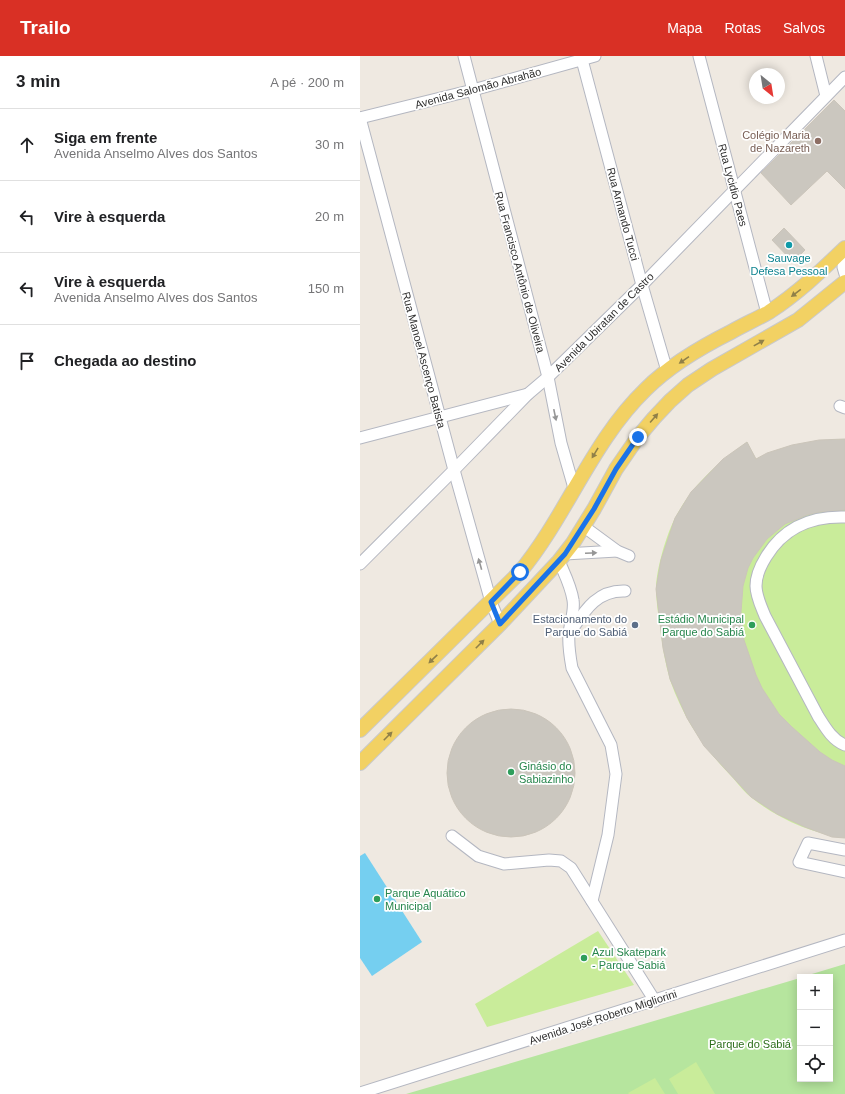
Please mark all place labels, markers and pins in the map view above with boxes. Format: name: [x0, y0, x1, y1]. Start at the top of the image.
place label: Colégio Maria de Nazareth: [742, 129, 811, 154]
marker: Colégio Maria de Nazareth: [813, 136, 823, 146]
marker: Sauvage Defesa Pessoal: [784, 240, 794, 250]
place label: Sauvage Defesa Pessoal: [750, 252, 828, 277]
place label: Estacionamento do Parque do Sabiá: [533, 613, 628, 638]
place label: Estádio Municipal Parque do Sabiá: [658, 613, 745, 638]
marker: Estacionamento do Parque do Sabiá: [630, 620, 640, 630]
marker: Estádio Municipal Parque do Sabiá: [747, 620, 757, 630]
place label: Ginásio do Sabiazinho: [519, 760, 573, 785]
marker: Ginásio do Sabiazinho: [506, 767, 516, 777]
place label: Parque Aquático Municipal: [385, 887, 466, 912]
marker: Parque Aquático Municipal: [372, 894, 382, 904]
place label: Azul Skatepark - Parque Sabiá: [592, 946, 666, 971]
marker: Azul Skatepark - Parque Sabiá: [579, 953, 589, 963]

